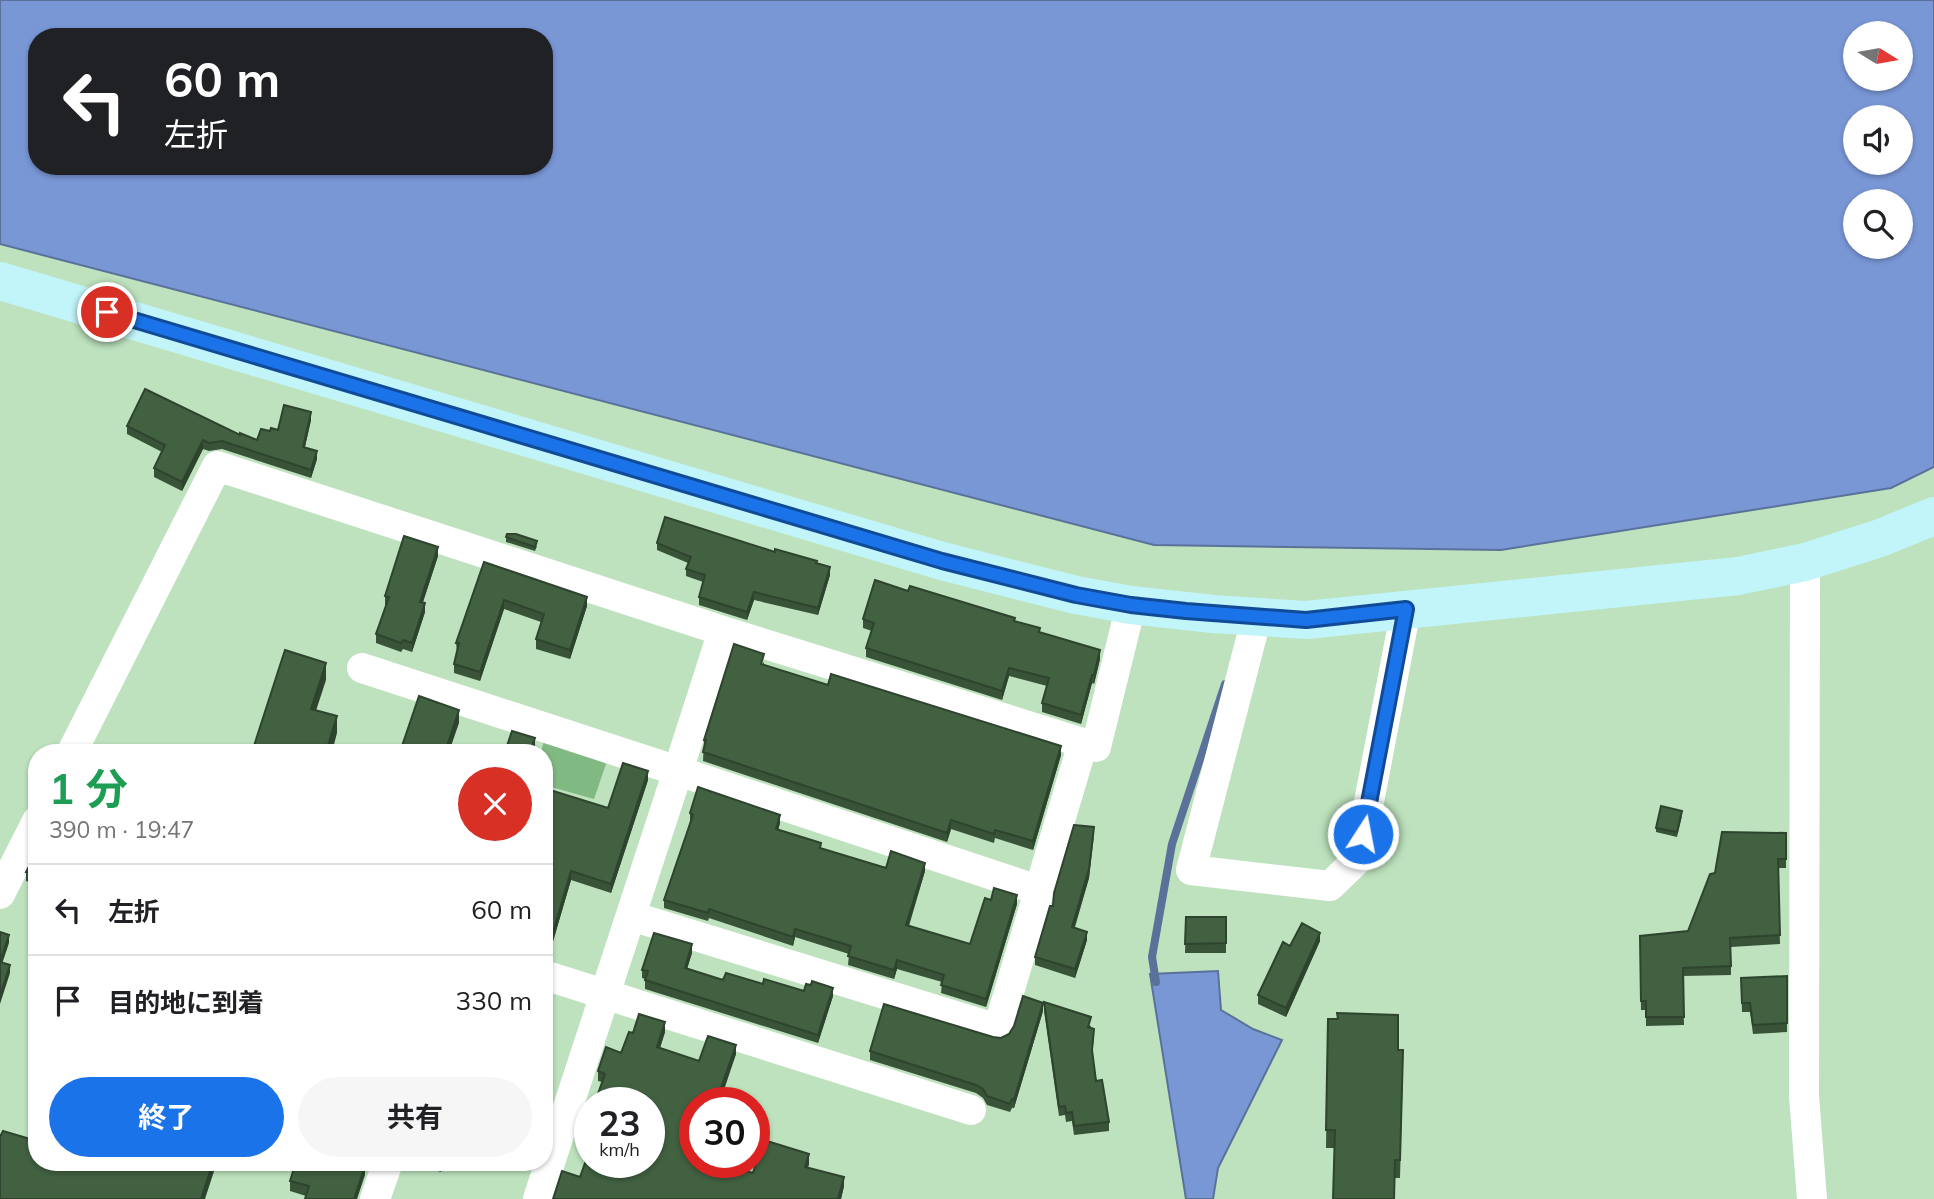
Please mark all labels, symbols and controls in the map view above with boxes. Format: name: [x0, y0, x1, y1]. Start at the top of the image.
north arrow: [1843, 21, 1913, 91]
map controls: [1843, 21, 1913, 259]
text: 60 m: [164, 48, 280, 109]
icon: left: [49, 56, 140, 147]
button: sound: [1843, 105, 1913, 175]
text: 左折: [164, 114, 228, 154]
button: search: [1843, 189, 1913, 259]
pin: [77, 282, 137, 342]
icon: arrive: [88, 293, 126, 331]
text: 1 分: [49, 762, 128, 815]
button: close: [458, 767, 532, 841]
position arrow: [1326, 797, 1400, 871]
text: 390 m · 19:47: [49, 815, 194, 844]
icon: left: [49, 891, 87, 929]
text: 60 m: [471, 893, 532, 926]
text: 左折: [108, 895, 160, 928]
icon: arrive: [49, 982, 87, 1020]
text: 330 m: [456, 984, 532, 1017]
text: 目的地に到着: [108, 986, 264, 1019]
button: 終了: [49, 1077, 284, 1157]
button: 共有: [298, 1077, 532, 1157]
speed limit sign: 30: [679, 1087, 770, 1178]
text: 23: [598, 1101, 641, 1145]
text: km/h: [599, 1138, 640, 1161]

